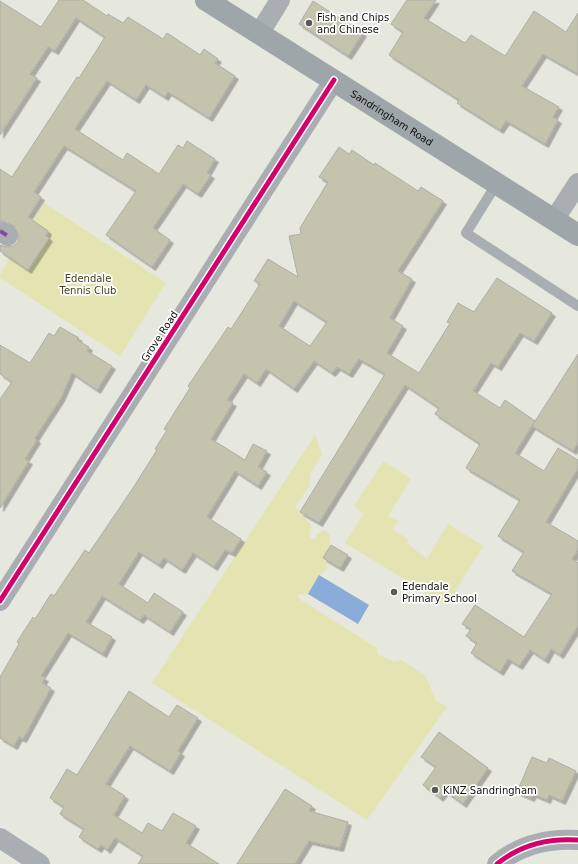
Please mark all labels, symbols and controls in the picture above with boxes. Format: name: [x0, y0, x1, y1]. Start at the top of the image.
place label: Fish and Chips and Chinese: [317, 12, 389, 35]
marker: Fish and Chips and Chinese: [304, 18, 314, 28]
street label: Sandringham Road: [348, 88, 435, 148]
park label: Edendale Tennis Club: [59, 273, 116, 296]
street label: Grove Road: [139, 309, 180, 364]
place label: Edendale Primary School: [402, 581, 477, 604]
marker: Edendale Primary School: [389, 587, 399, 597]
marker: KiNZ Sandringham: [430, 785, 440, 795]
place label: KiNZ Sandringham: [443, 785, 537, 796]

